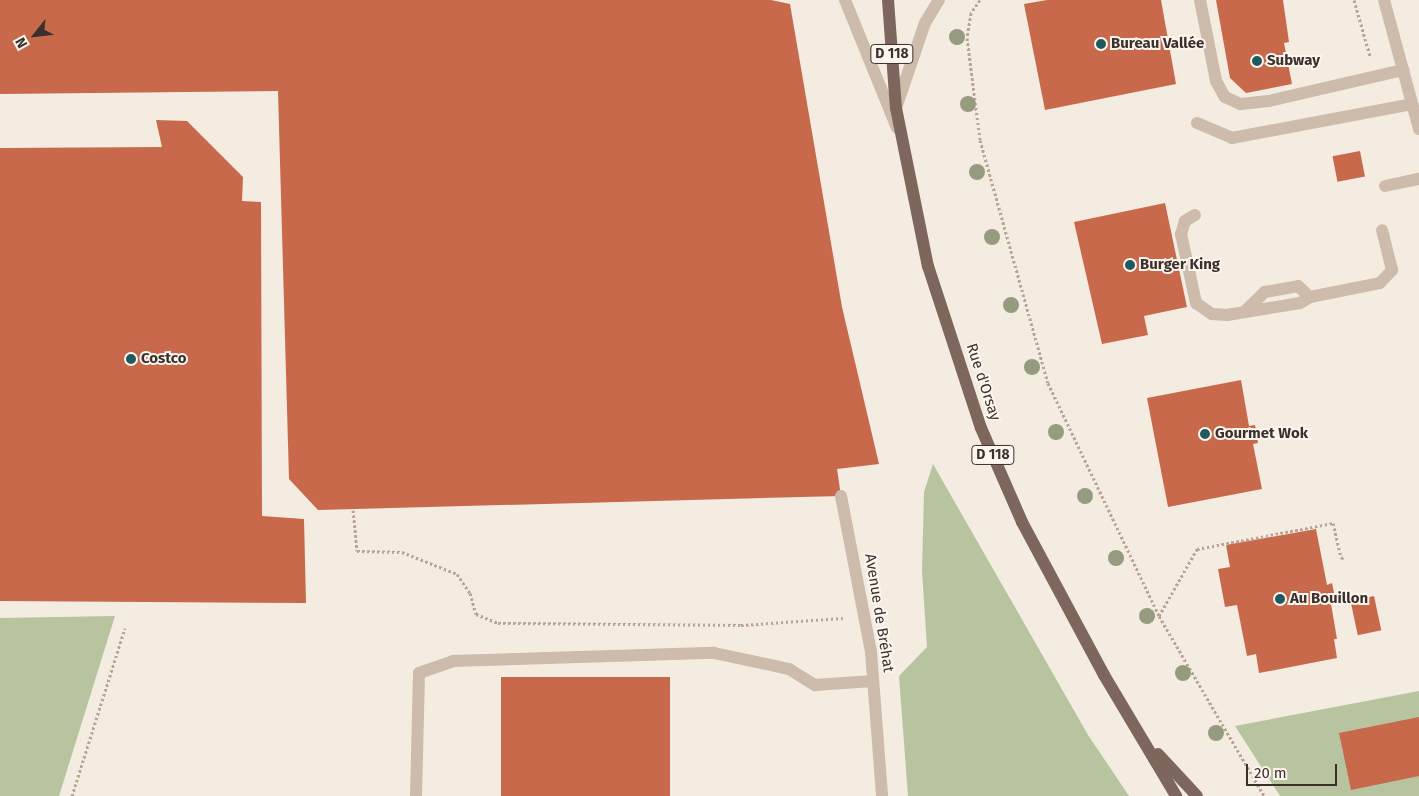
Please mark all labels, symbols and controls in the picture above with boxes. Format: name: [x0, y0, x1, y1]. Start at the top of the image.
north arrow: [10, 10, 60, 60]
text: N: [12, 34, 31, 51]
place label: Bureau Vallée: [1111, 35, 1204, 53]
marker: Bureau Vallée: [1095, 38, 1107, 50]
road number: D 118: [870, 42, 914, 66]
place label: Subway: [1267, 52, 1320, 70]
marker: Subway: [1251, 55, 1263, 67]
place label: Burger King: [1140, 256, 1220, 274]
marker: Burger King: [1124, 259, 1136, 271]
street label: Rue d'Orsay: [962, 341, 1004, 423]
place label: Costco: [141, 350, 186, 368]
marker: Costco: [125, 353, 137, 365]
place label: Gourmet Wok: [1215, 425, 1308, 443]
marker: Gourmet Wok: [1199, 428, 1211, 440]
road number: D 118: [970, 444, 1016, 466]
street label: Avenue de Bréhat: [861, 552, 897, 674]
place label: Au Bouillon: [1290, 590, 1368, 608]
marker: Au Bouillon: [1274, 593, 1286, 605]
scale bar: [1249, 754, 1340, 786]
text: 20 m: [1254, 764, 1287, 782]

